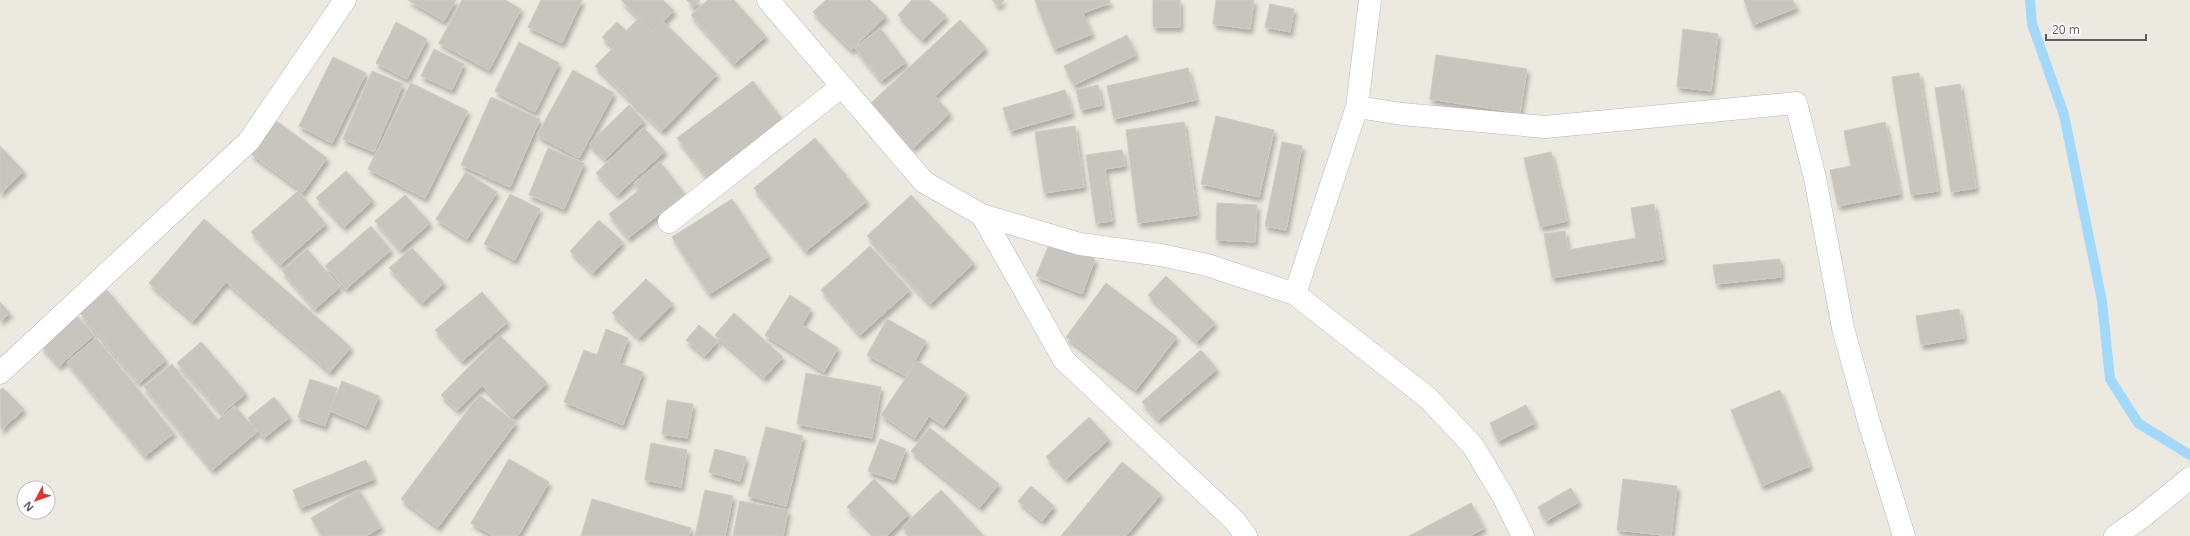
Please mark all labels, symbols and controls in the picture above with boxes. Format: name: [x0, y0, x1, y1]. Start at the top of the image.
scale bar: [2046, 16, 2146, 42]
text: 20 m: [2052, 21, 2080, 38]
north arrow: [16, 480, 56, 520]
text: N: [19, 499, 37, 515]

